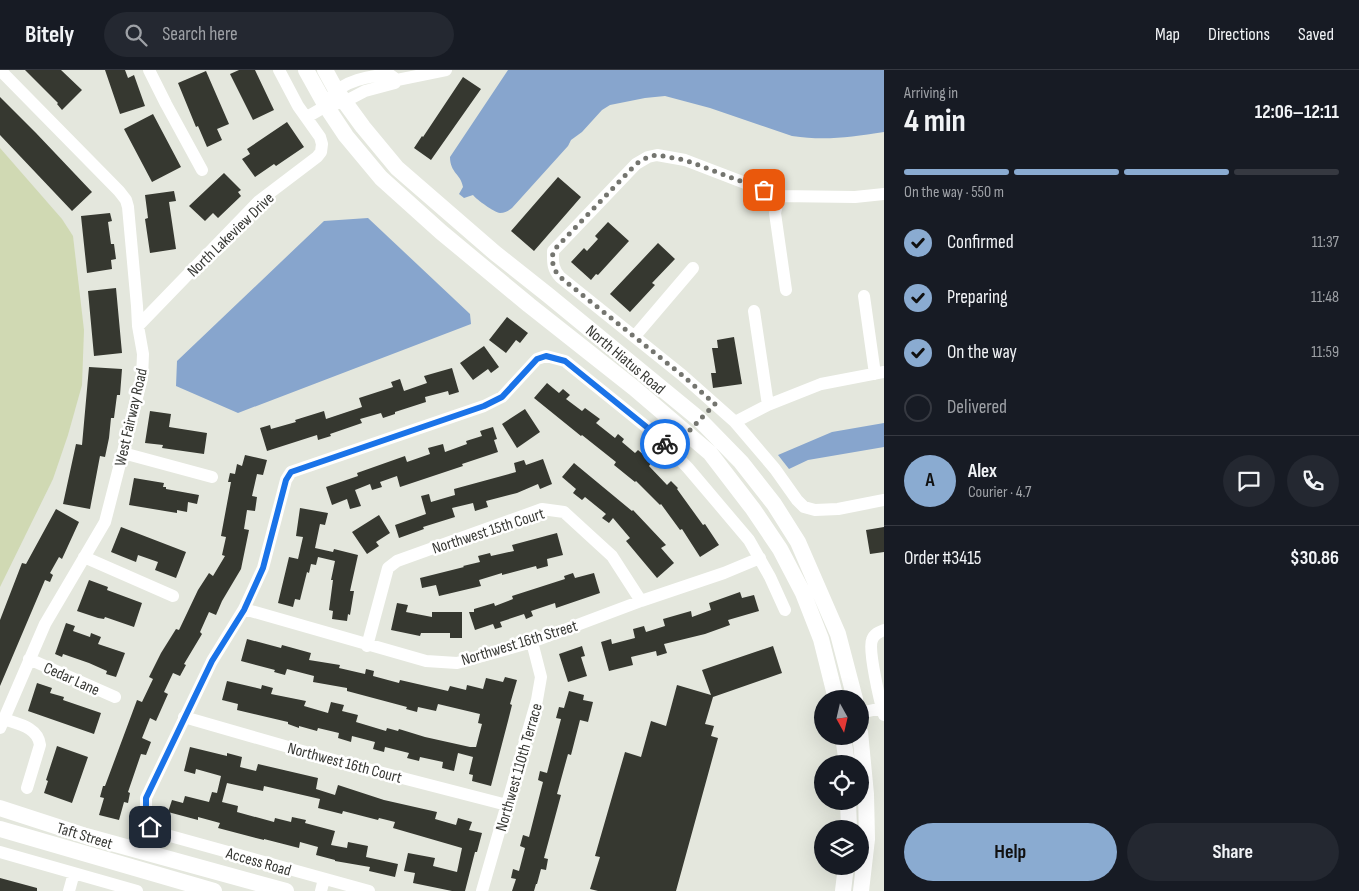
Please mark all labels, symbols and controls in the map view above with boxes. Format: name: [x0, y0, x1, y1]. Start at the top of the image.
search box: [104, 12, 454, 57]
text: Bitely: [25, 20, 74, 49]
icon: search: [122, 21, 150, 49]
text: Search here: [162, 23, 238, 46]
text: Map: [1155, 24, 1180, 45]
text: Directions: [1208, 24, 1270, 45]
text: Saved: [1298, 24, 1334, 45]
text: Arriving in: [904, 84, 958, 103]
text: 12:06–12:11: [1255, 101, 1339, 124]
text: 4 min: [904, 102, 966, 141]
pin: [743, 169, 785, 211]
icon: bag: [750, 176, 778, 204]
text: On the way · 550 m: [904, 183, 1004, 202]
street label: North Lakeview Drive: [184, 189, 278, 281]
icon: check: [904, 229, 932, 257]
text: Confirmed: [947, 231, 1014, 254]
text: 11:37: [1312, 233, 1339, 252]
icon: check: [904, 284, 932, 312]
text: Preparing: [947, 286, 1008, 309]
text: 11:48: [1311, 288, 1339, 307]
street label: North Hiatus Road: [582, 321, 669, 399]
icon: check: [904, 339, 932, 367]
text: On the way: [947, 341, 1017, 364]
text: 11:59: [1311, 343, 1339, 362]
street label: West Fairway Road: [111, 367, 152, 468]
text: Delivered: [947, 396, 1007, 419]
courier: [640, 419, 690, 469]
icon: bike: [651, 430, 679, 458]
button: chat: [1223, 455, 1275, 507]
button: phone: [1287, 455, 1339, 507]
text: Alex: [968, 460, 997, 483]
text: A: [925, 469, 935, 492]
text: Courier · 4.7: [968, 483, 1031, 502]
street label: Northwest 15th Court: [430, 504, 547, 558]
text: Order #3415: [904, 547, 981, 570]
text: $30.86: [1290, 547, 1339, 570]
street label: Northwest 16th Street: [459, 617, 580, 670]
street label: Cedar Lane: [40, 659, 102, 700]
north arrow: [814, 690, 869, 745]
map controls: [814, 690, 869, 875]
street label: Northwest 110th Terrace: [492, 701, 547, 834]
street label: Northwest 16th Court: [285, 739, 404, 788]
button: locate: [814, 755, 869, 810]
pin: [129, 806, 171, 848]
icon: home: [136, 813, 164, 841]
street label: Taft Street: [54, 819, 115, 854]
button: layers: [814, 820, 869, 875]
button: Help: [904, 823, 1117, 881]
button: Share: [1127, 823, 1339, 881]
street label: Access Road: [223, 844, 293, 881]

